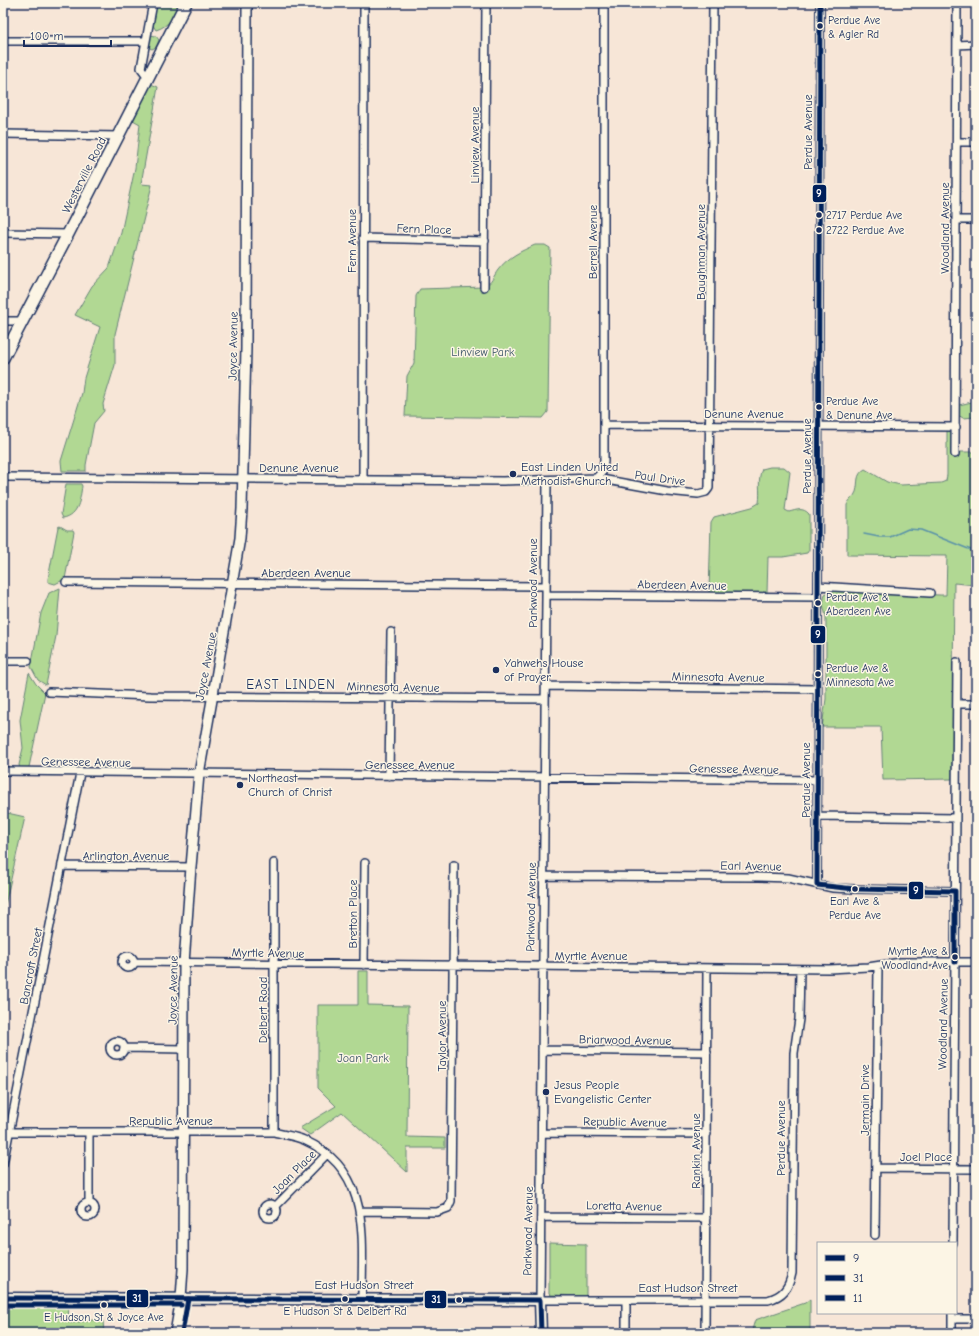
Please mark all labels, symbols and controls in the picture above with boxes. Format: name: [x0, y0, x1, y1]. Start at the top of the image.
place label: Perdue Ave & Agler Rd: [828, 14, 881, 41]
marker: Perdue Ave & Agler Rd: [815, 21, 825, 31]
scale bar: [24, 22, 111, 48]
text: 100 m: [30, 29, 63, 43]
street label: Perdue Avenue: [801, 94, 815, 170]
street label: Linview Avenue: [468, 107, 482, 183]
street label: Westerville Road: [59, 135, 109, 215]
street label: Woodland Avenue: [938, 182, 952, 274]
line badge: 9: [812, 184, 827, 203]
text: 9: [816, 187, 822, 200]
street label: Baughman Avenue: [694, 204, 708, 300]
street label: Berrell Avenue: [586, 205, 600, 279]
street label: Fern Avenue: [345, 209, 359, 273]
place label: 2717 Perdue Ave: [826, 209, 903, 222]
marker: 2717 Perdue Ave: [814, 210, 824, 220]
street label: Fern Place: [396, 221, 452, 237]
place label: 2722 Perdue Ave: [826, 224, 905, 237]
marker: 2722 Perdue Ave: [814, 225, 824, 235]
street label: Joyce Avenue: [225, 311, 241, 381]
park label: Linview Park: [451, 345, 515, 359]
place label: Perdue Ave & Denune Ave: [826, 395, 893, 422]
marker: Perdue Ave & Denune Ave: [814, 402, 824, 412]
street label: Denune Avenue: [704, 407, 784, 421]
street label: Perdue Avenue: [800, 418, 814, 494]
place label: East Linden United Methodist Church: [521, 460, 618, 488]
street label: Denune Avenue: [259, 461, 339, 475]
street label: Paul Drive: [634, 468, 686, 488]
marker: East Linden United Methodist Church: [508, 469, 518, 479]
street label: Parkwood Avenue: [526, 538, 540, 628]
street label: Aberdeen Avenue: [261, 566, 351, 580]
street label: Aberdeen Avenue: [637, 577, 727, 593]
place label: Perdue Ave & Aberdeen Ave: [826, 591, 891, 618]
marker: Perdue Ave & Aberdeen Ave: [813, 598, 823, 608]
line badge: 9: [810, 625, 826, 644]
text: 9: [815, 628, 821, 641]
street label: Joyce Avenue: [193, 631, 219, 701]
place label: Yahwehs House of Prayer: [504, 656, 584, 684]
place label: Perdue Ave & Minnesota Ave: [826, 662, 895, 689]
marker: Yahwehs House of Prayer: [491, 665, 501, 675]
street label: Minnesota Avenue: [671, 669, 765, 685]
marker: Perdue Ave & Minnesota Ave: [813, 669, 823, 679]
district label: EAST LINDEN: [246, 677, 336, 692]
street label: Minnesota Avenue: [346, 679, 440, 695]
street label: Perdue Avenue: [799, 742, 813, 818]
street label: Genessee Avenue: [41, 754, 131, 770]
street label: Genessee Avenue: [365, 758, 455, 772]
street label: Genessee Avenue: [689, 761, 779, 777]
place label: Northeast Church of Christ: [248, 771, 332, 799]
marker: Northeast Church of Christ: [235, 780, 245, 790]
street label: Arlington Avenue: [83, 849, 169, 863]
street label: Earl Avenue: [720, 858, 782, 874]
street label: Parkwood Avenue: [523, 862, 539, 952]
street label: Bretton Place: [346, 880, 360, 948]
line badge: 9: [908, 881, 924, 900]
marker: Earl Ave & Perdue Ave: [850, 884, 860, 894]
text: 9: [913, 884, 919, 897]
place label: Earl Ave & Perdue Ave: [829, 895, 882, 922]
street label: Bancroft Street: [17, 926, 45, 1005]
street label: Myrtle Avenue: [231, 945, 305, 961]
place label: Myrtle Ave & Woodland Ave: [881, 945, 948, 972]
street label: Myrtle Avenue: [555, 949, 627, 963]
marker: Myrtle Ave & Woodland Ave: [950, 952, 960, 962]
street label: Joyce Avenue: [165, 955, 181, 1025]
street label: Delbert Road: [256, 977, 270, 1043]
street label: Woodland Avenue: [935, 978, 951, 1070]
street label: Taylor Avenue: [435, 1001, 449, 1072]
street label: Briarwood Avenue: [579, 1032, 671, 1048]
park label: Joan Park: [337, 1051, 389, 1065]
street label: Jermain Drive: [858, 1064, 872, 1136]
place label: Jesus People Evangelistic Center: [554, 1078, 652, 1106]
marker: Jesus People Evangelistic Center: [541, 1087, 551, 1097]
street label: Perdue Avenue: [774, 1100, 788, 1176]
street label: Rankin Avenue: [689, 1113, 703, 1189]
street label: Republic Avenue: [129, 1114, 213, 1128]
street label: Republic Avenue: [583, 1114, 667, 1130]
street label: Joan Place: [269, 1147, 319, 1197]
street label: Joel Place: [900, 1150, 952, 1164]
street label: Parkwood Avenue: [520, 1186, 536, 1276]
street label: Loretta Avenue: [586, 1198, 662, 1214]
legend: [817, 1242, 957, 1314]
text: 9: [853, 1251, 859, 1265]
text: 31: [853, 1271, 864, 1285]
street label: East Hudson Street: [314, 1278, 414, 1292]
street label: East Hudson Street: [638, 1281, 738, 1295]
line badge: 31: [126, 1289, 149, 1308]
line badge: 31: [424, 1290, 447, 1309]
text: 11: [853, 1291, 863, 1305]
text: 31: [132, 1292, 142, 1305]
text: 31: [431, 1293, 441, 1306]
marker: E Hudson St & Delbert Rd: [340, 1294, 350, 1304]
unlabelled marker: [454, 1295, 464, 1305]
marker: E Hudson St & Joyce Ave: [99, 1300, 109, 1310]
place label: E Hudson St & Delbert Rd: [283, 1305, 407, 1318]
place label: E Hudson St & Joyce Ave: [44, 1311, 164, 1324]

